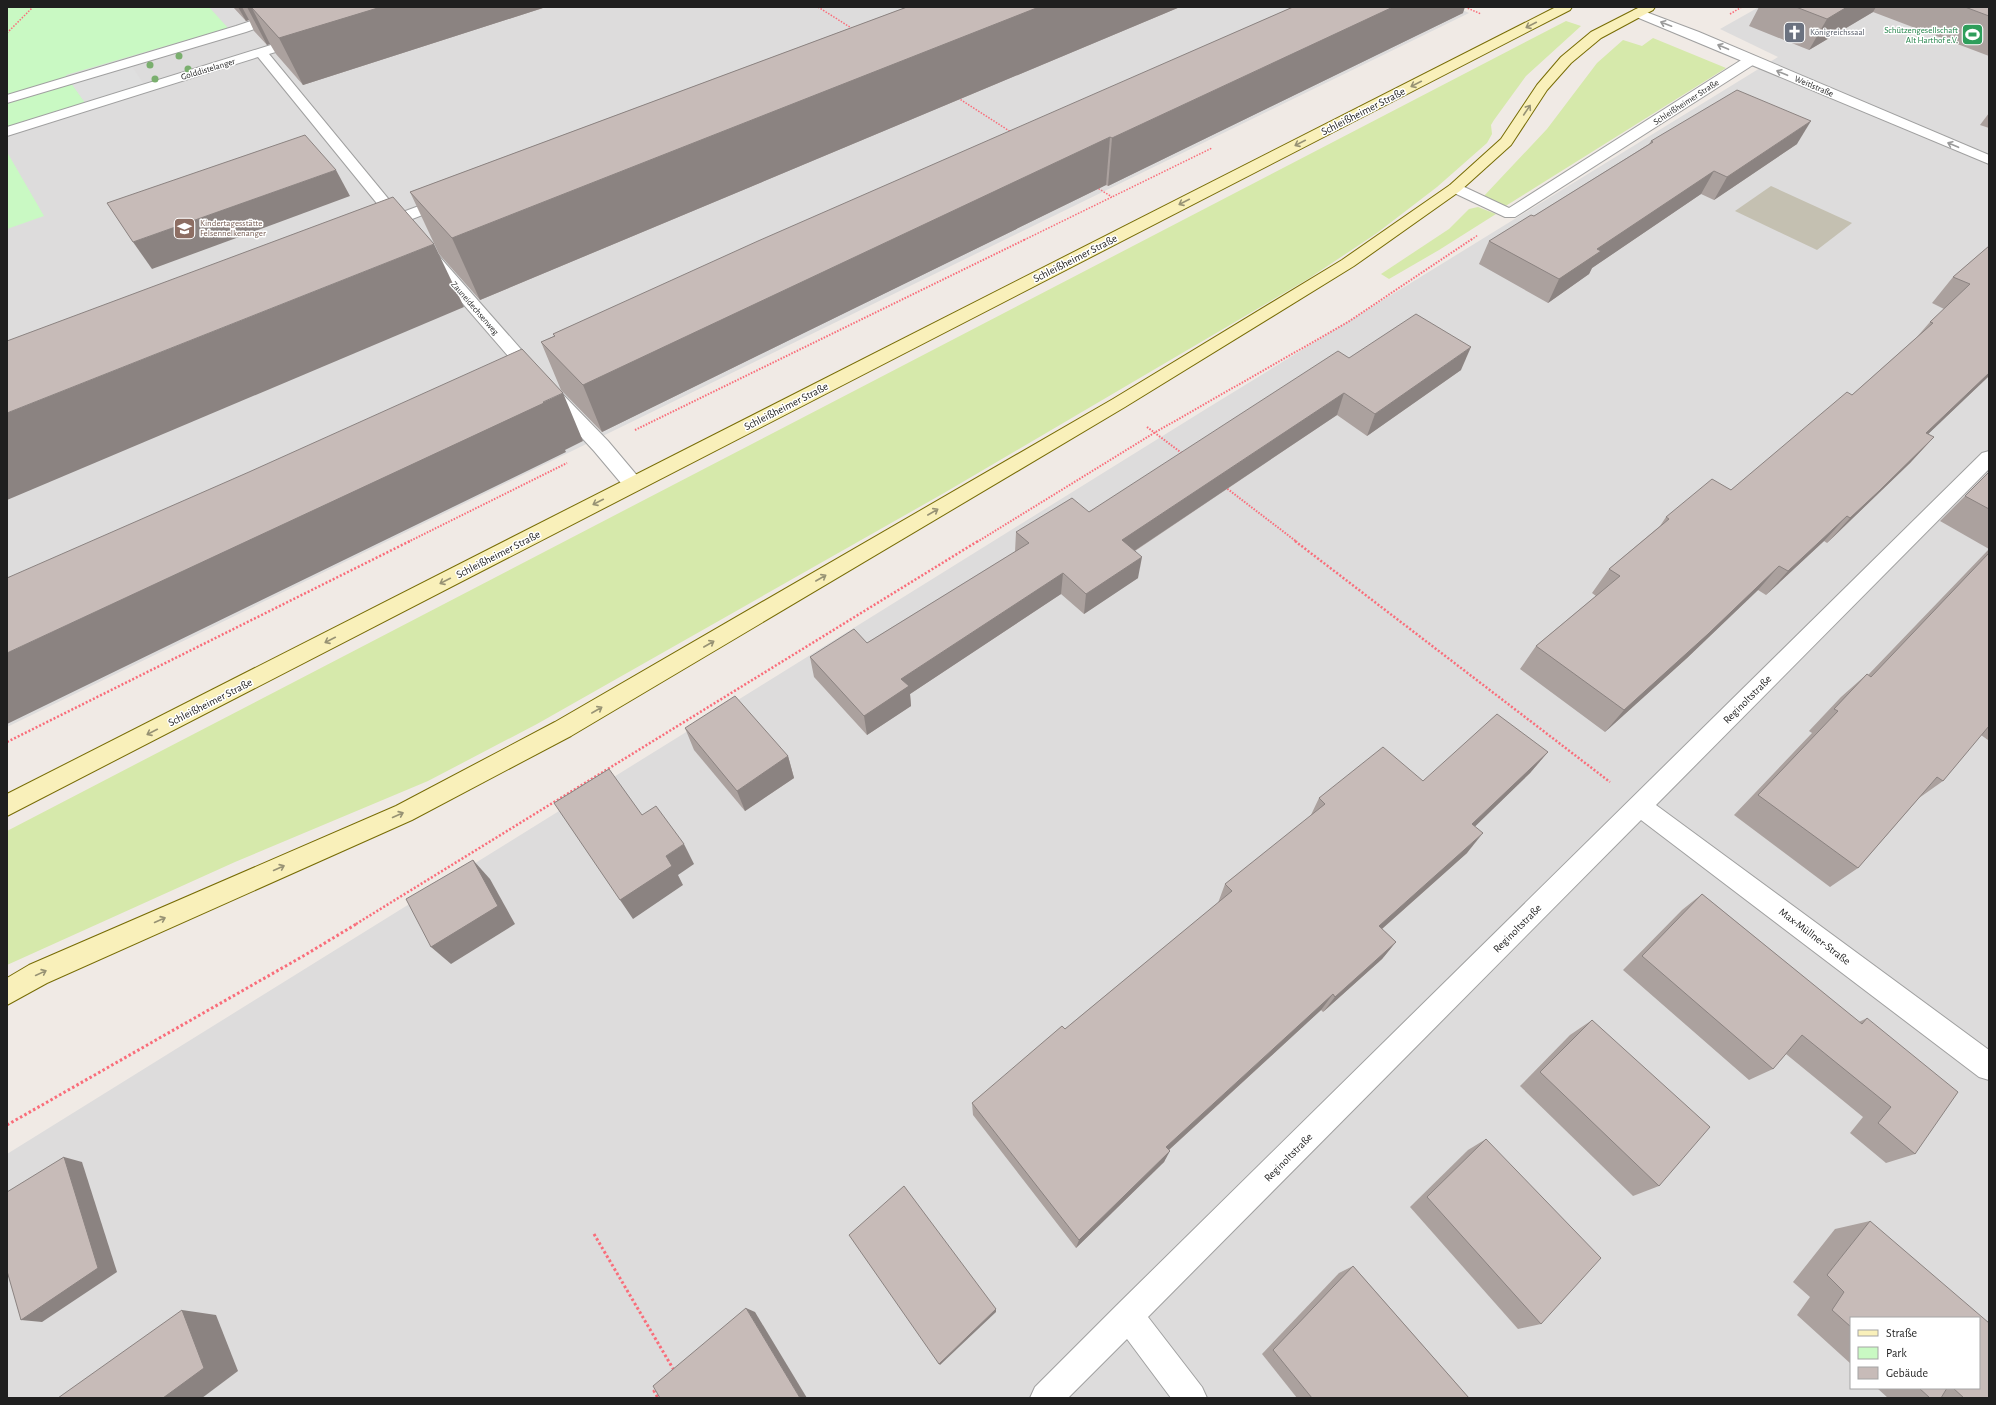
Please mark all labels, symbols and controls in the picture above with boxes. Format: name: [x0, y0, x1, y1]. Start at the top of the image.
church icon: Königreichssaal: [1781, 19, 1807, 45]
one-way arrow: [1660, 20, 1672, 28]
one-way arrow: [1526, 22, 1538, 29]
sports icon: Schützengesellschaft Alt Harthof e.V.: [1960, 22, 1986, 48]
place label: Schützengesellschaft Alt Harthof e.V.: [1884, 26, 1958, 45]
place label: Königreichssaal: [1810, 28, 1865, 37]
one-way arrow: [1717, 43, 1729, 51]
street label: Golddistelanger: [180, 57, 236, 82]
one-way arrow: [1776, 68, 1788, 76]
street label: Weitlstraße: [1793, 74, 1835, 99]
street label: Schleißheimer Straße: [1652, 78, 1721, 127]
one-way arrow: [1410, 81, 1422, 88]
street label: Schleißheimer Straße: [1319, 86, 1407, 137]
one-way arrow: [1523, 104, 1531, 115]
one-way arrow: [1294, 140, 1306, 147]
one-way arrow: [1948, 141, 1960, 148]
one-way arrow: [1178, 199, 1190, 207]
school or university icon: Kindertagesstätte Felsennelkenanger: [171, 215, 197, 241]
place label: Kindertagesstätte Felsennelkenanger: [200, 219, 266, 238]
street label: Schleißheimer Straße: [1031, 233, 1119, 284]
street label: Zauneidechsenweg: [449, 280, 501, 337]
street label: Schleißheimer Straße: [742, 381, 830, 432]
one-way arrow: [592, 499, 604, 506]
one-way arrow: [927, 508, 939, 516]
street label: Schleißheimer Straße: [454, 529, 542, 580]
one-way arrow: [815, 574, 827, 582]
one-way arrow: [439, 577, 451, 585]
one-way arrow: [324, 637, 336, 644]
one-way arrow: [703, 639, 715, 647]
street label: Reginoltstraße: [1721, 673, 1774, 726]
street label: Schleißheimer Straße: [166, 677, 254, 728]
one-way arrow: [591, 705, 603, 713]
one-way arrow: [146, 728, 158, 736]
one-way arrow: [391, 811, 403, 819]
one-way arrow: [273, 864, 285, 871]
street label: Reginoltstraße: [1491, 902, 1544, 955]
street label: Max-Müllner-Straße: [1777, 906, 1852, 967]
one-way arrow: [154, 916, 166, 924]
one-way arrow: [35, 969, 47, 976]
street label: Reginoltstraße: [1262, 1131, 1315, 1184]
legend: [1850, 1317, 1980, 1389]
text: Straße: [1886, 1327, 1917, 1339]
text: Park: [1886, 1347, 1907, 1359]
text: Gebäude: [1886, 1367, 1928, 1379]

